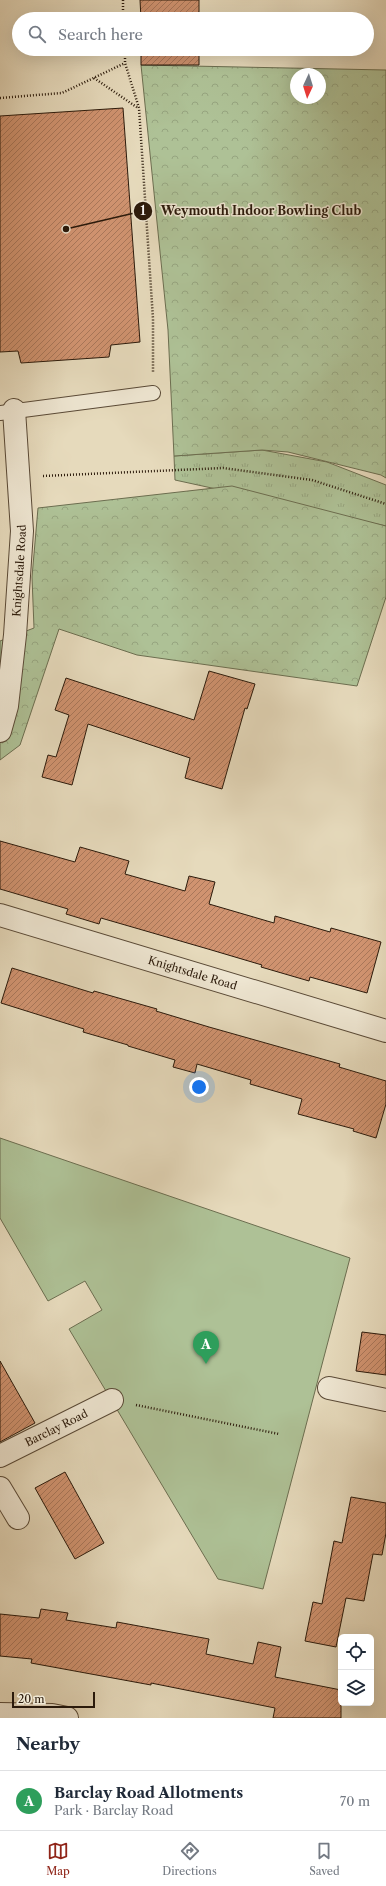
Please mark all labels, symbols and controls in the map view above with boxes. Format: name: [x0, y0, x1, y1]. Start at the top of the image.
search box: [12, 12, 374, 56]
icon: search: [26, 23, 48, 45]
text: Search here: [58, 25, 143, 44]
north arrow: [290, 68, 326, 104]
callout: Weymouth Indoor Bowling Club: [133, 199, 369, 223]
text: 1: [140, 203, 146, 218]
text: Weymouth Indoor Bowling Club: [160, 203, 361, 218]
street label: Knightsdale Road: [9, 524, 29, 617]
street label: Knightsdale Road: [146, 953, 239, 993]
your location: [189, 1077, 209, 1097]
pin: A: [193, 1331, 219, 1364]
street label: Barclay Road: [23, 1406, 90, 1449]
map controls: [338, 1634, 374, 1706]
button: locate: [338, 1634, 374, 1670]
button: layers: [338, 1670, 374, 1706]
scale bar: [12, 1690, 95, 1709]
text: 20 m: [18, 1692, 44, 1706]
text: Nearby: [16, 1734, 80, 1754]
text: Barclay Road Allotments: [54, 1783, 243, 1802]
text: A: [24, 1793, 34, 1809]
text: 70 m: [340, 1793, 370, 1809]
text: Park · Barclay Road: [54, 1802, 173, 1818]
tab: Map: [46, 1840, 70, 1878]
tab: Directions: [162, 1840, 217, 1878]
tab: Saved: [309, 1840, 340, 1878]

